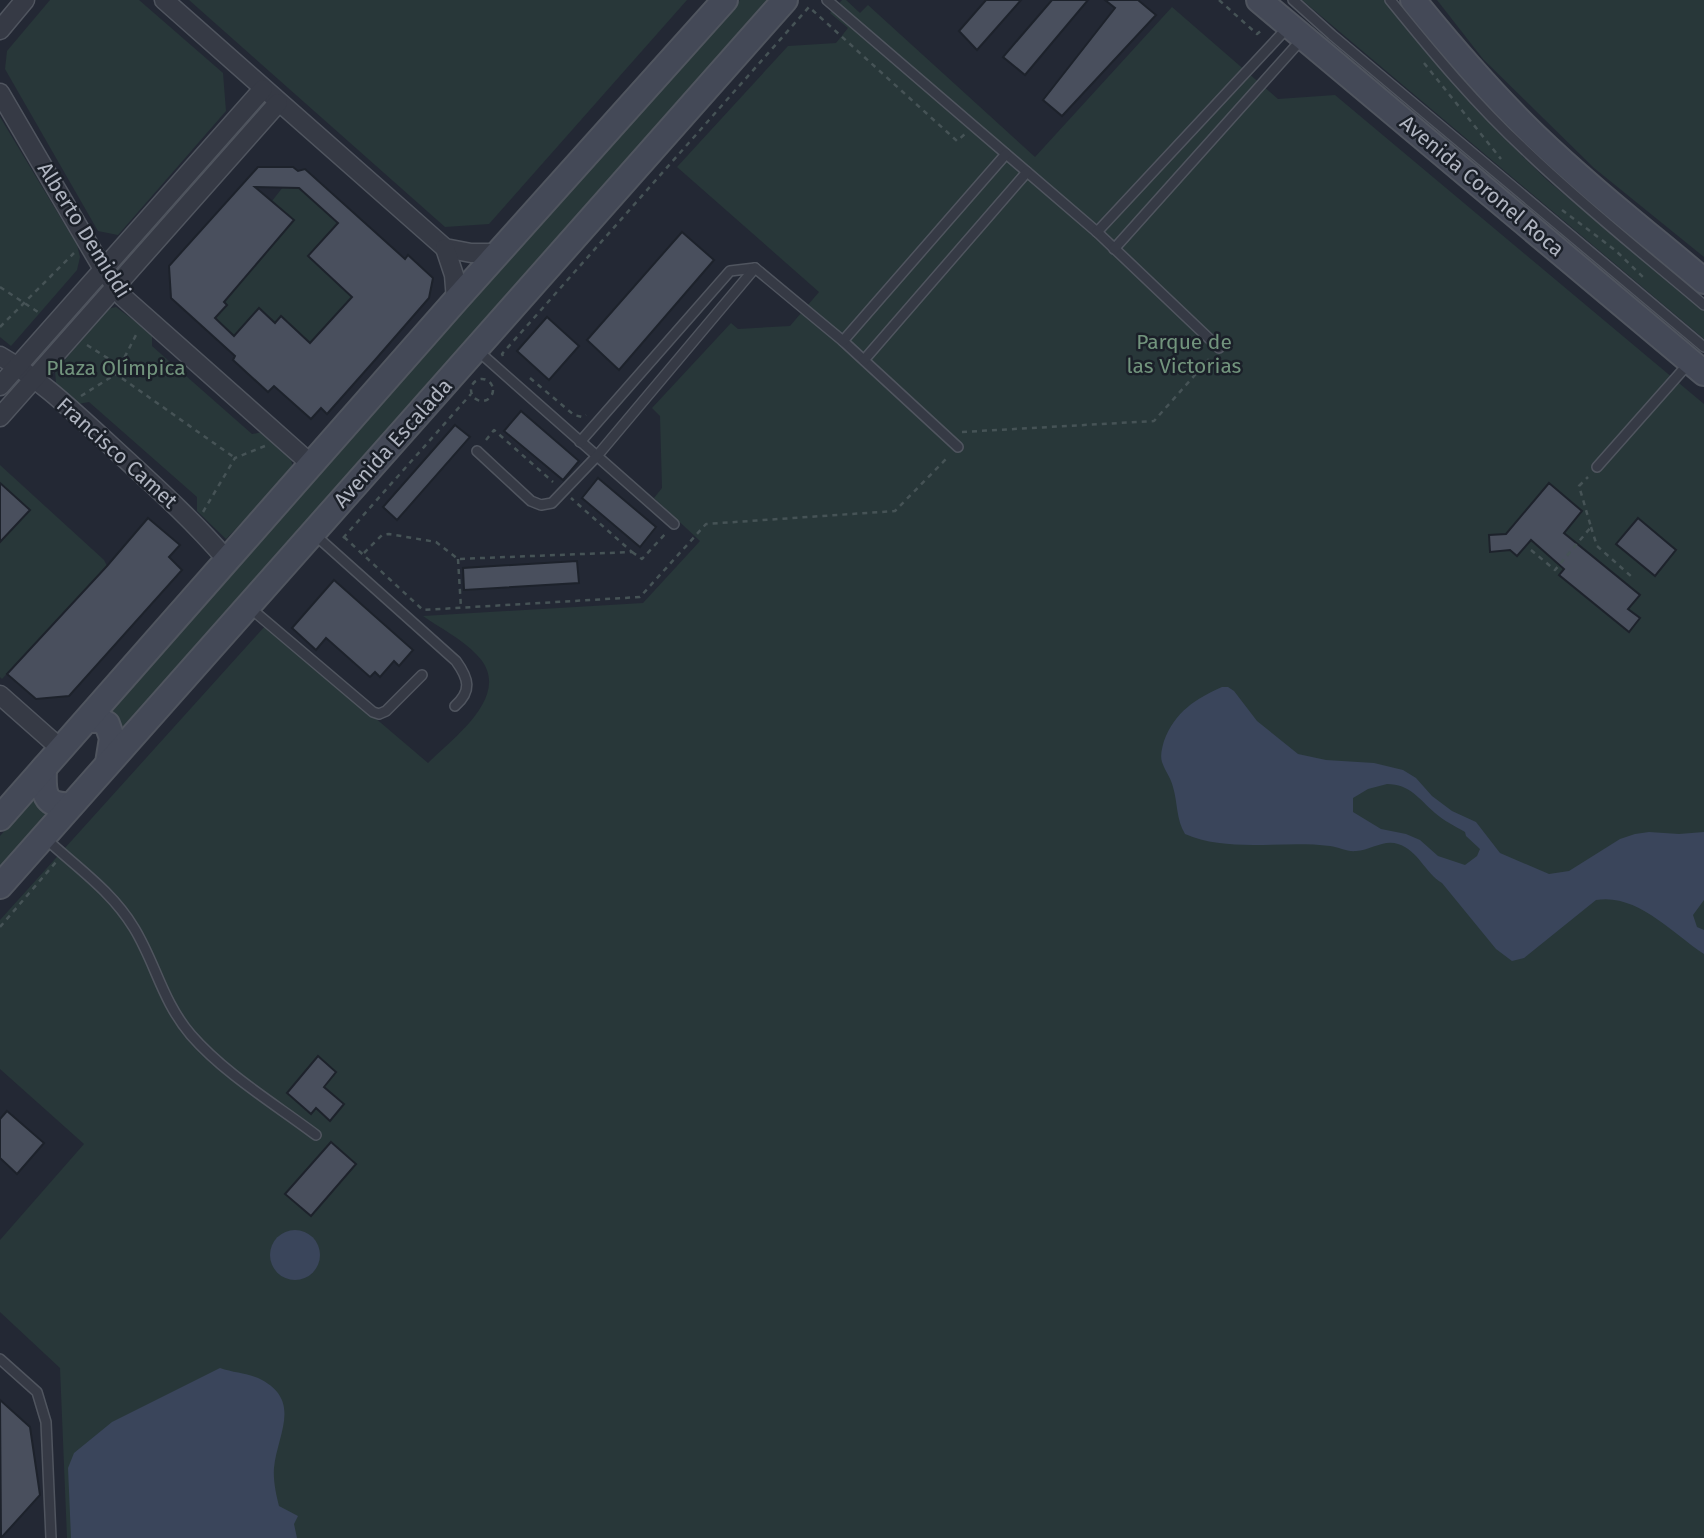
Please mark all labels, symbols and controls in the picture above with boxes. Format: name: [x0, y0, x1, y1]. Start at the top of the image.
street label: Avenida Coronel Roca: [1395, 110, 1569, 262]
street label: Alberto Demiddi: [32, 157, 136, 303]
park label: Parque de las Victorias: [1127, 329, 1242, 379]
park label: Plaza Olímpica: [46, 355, 186, 381]
street label: Avenida Escalada: [328, 373, 458, 513]
street label: Francisco Camet: [51, 392, 183, 514]

